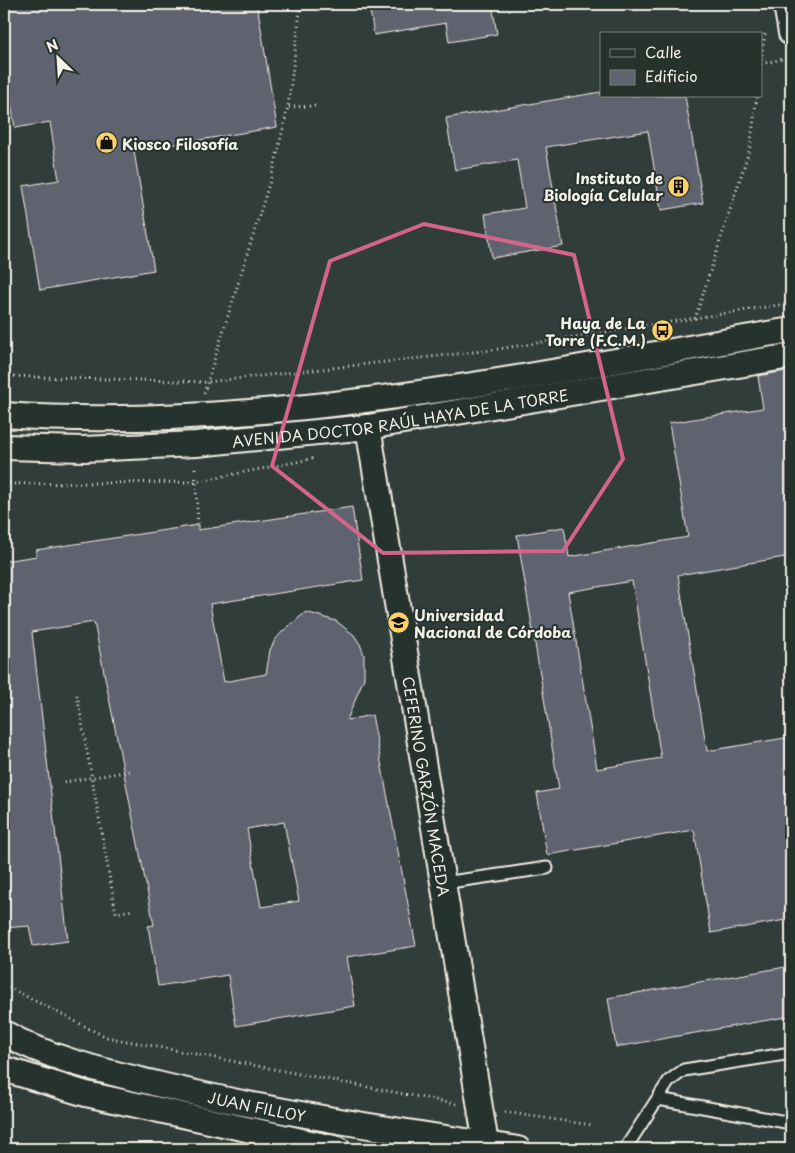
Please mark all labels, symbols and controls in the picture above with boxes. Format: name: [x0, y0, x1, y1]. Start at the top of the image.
north arrow: [32, 32, 82, 82]
legend: [600, 32, 762, 98]
text: N: [43, 34, 62, 58]
text: Calle: [645, 40, 682, 63]
text: Edificio: [645, 64, 698, 87]
shop icon: Kiosco Filosofía: [94, 131, 118, 155]
place label: Kiosco Filosofía: [122, 132, 238, 155]
place label: Instituto de Biología Celular: [543, 166, 663, 206]
building icon: Instituto de Biología Celular: [667, 174, 691, 198]
place label: Haya de La Torre (F.C.M.): [545, 311, 647, 351]
bus stop icon: Haya de La Torre (F.C.M.): [650, 319, 674, 343]
street label: AVENIDA DOCTOR RAÚL HAYA DE LA TORRE: [231, 382, 570, 452]
place label: Universidad Nacional de Córdoba: [414, 603, 571, 643]
school or university icon: Universidad Nacional de Córdoba: [386, 611, 410, 635]
street label: CEFERINO GARZÓN MACEDA: [398, 674, 457, 898]
street label: JUAN FILLOY: [206, 1085, 308, 1126]

